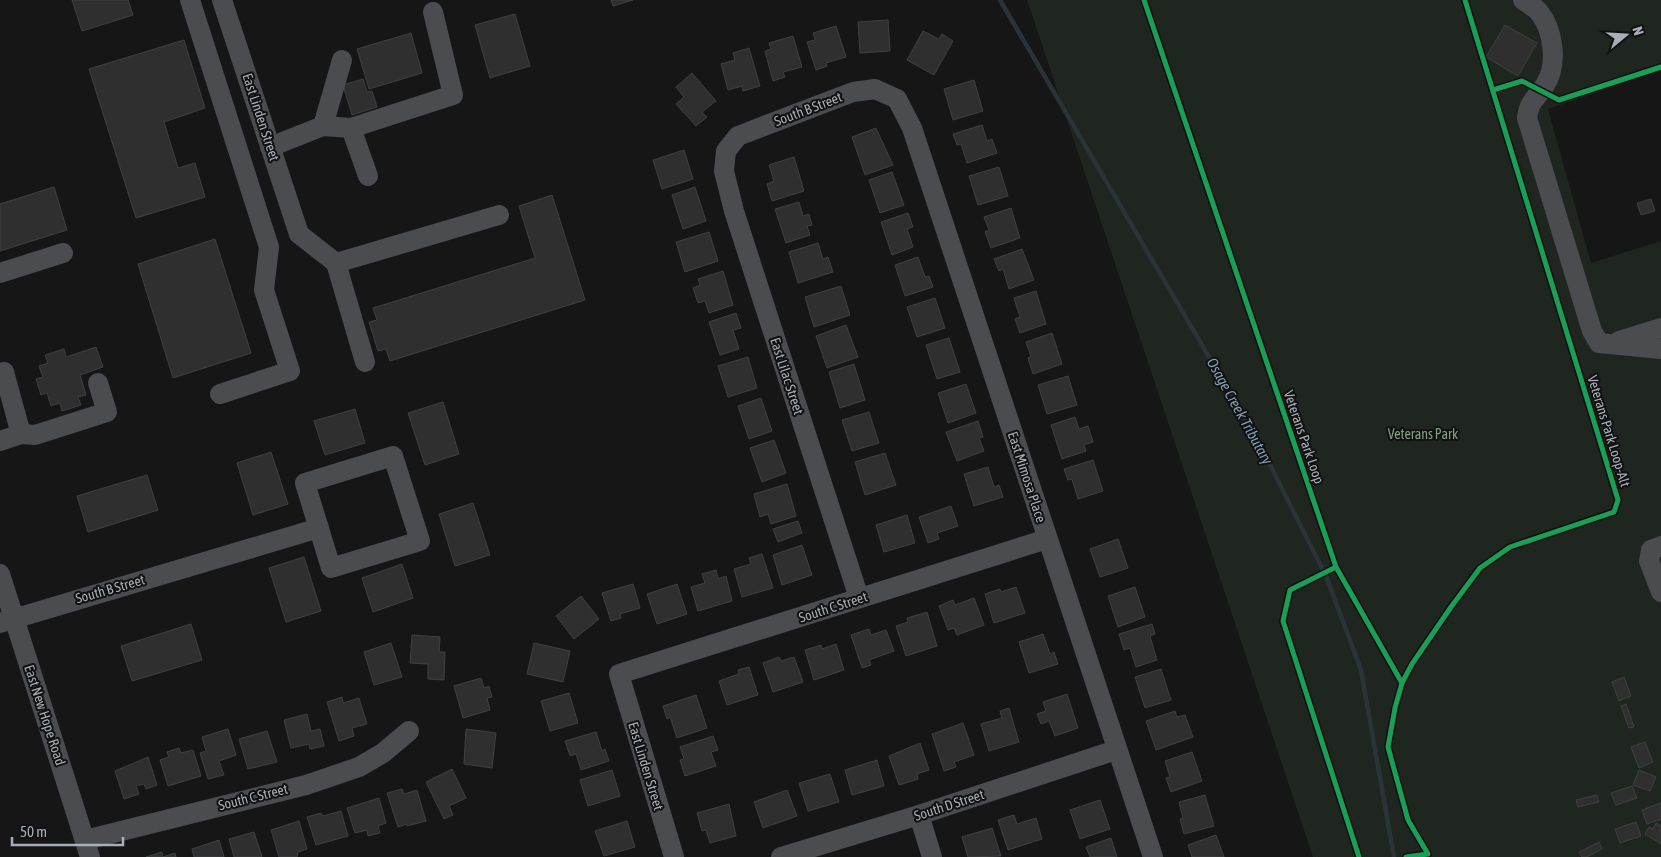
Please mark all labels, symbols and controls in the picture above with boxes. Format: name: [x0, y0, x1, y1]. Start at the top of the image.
north arrow: [1601, 10, 1651, 60]
text: N: [1629, 25, 1647, 37]
street label: East Linden Street: [239, 71, 283, 163]
street label: South B Street: [772, 89, 844, 129]
street label: East Lilac Street: [767, 335, 807, 417]
water label: Osage Creek Tributary: [1204, 355, 1277, 468]
street label: Veterans Park Loop-Alt: [1584, 373, 1634, 489]
street label: Veterans Park Loop: [1281, 388, 1328, 486]
park label: Veterans Park: [1388, 426, 1458, 442]
street label: East Mimosa Place: [1005, 430, 1049, 524]
street label: South B Street: [74, 571, 146, 607]
street label: South C Street: [797, 588, 869, 626]
street label: East New Hope Road: [21, 663, 69, 767]
street label: East Linden Street: [625, 720, 667, 812]
street label: South C Street: [217, 781, 289, 813]
street label: South D Street: [912, 786, 986, 824]
scale bar: [12, 814, 124, 846]
text: 50 m: [20, 823, 47, 840]

